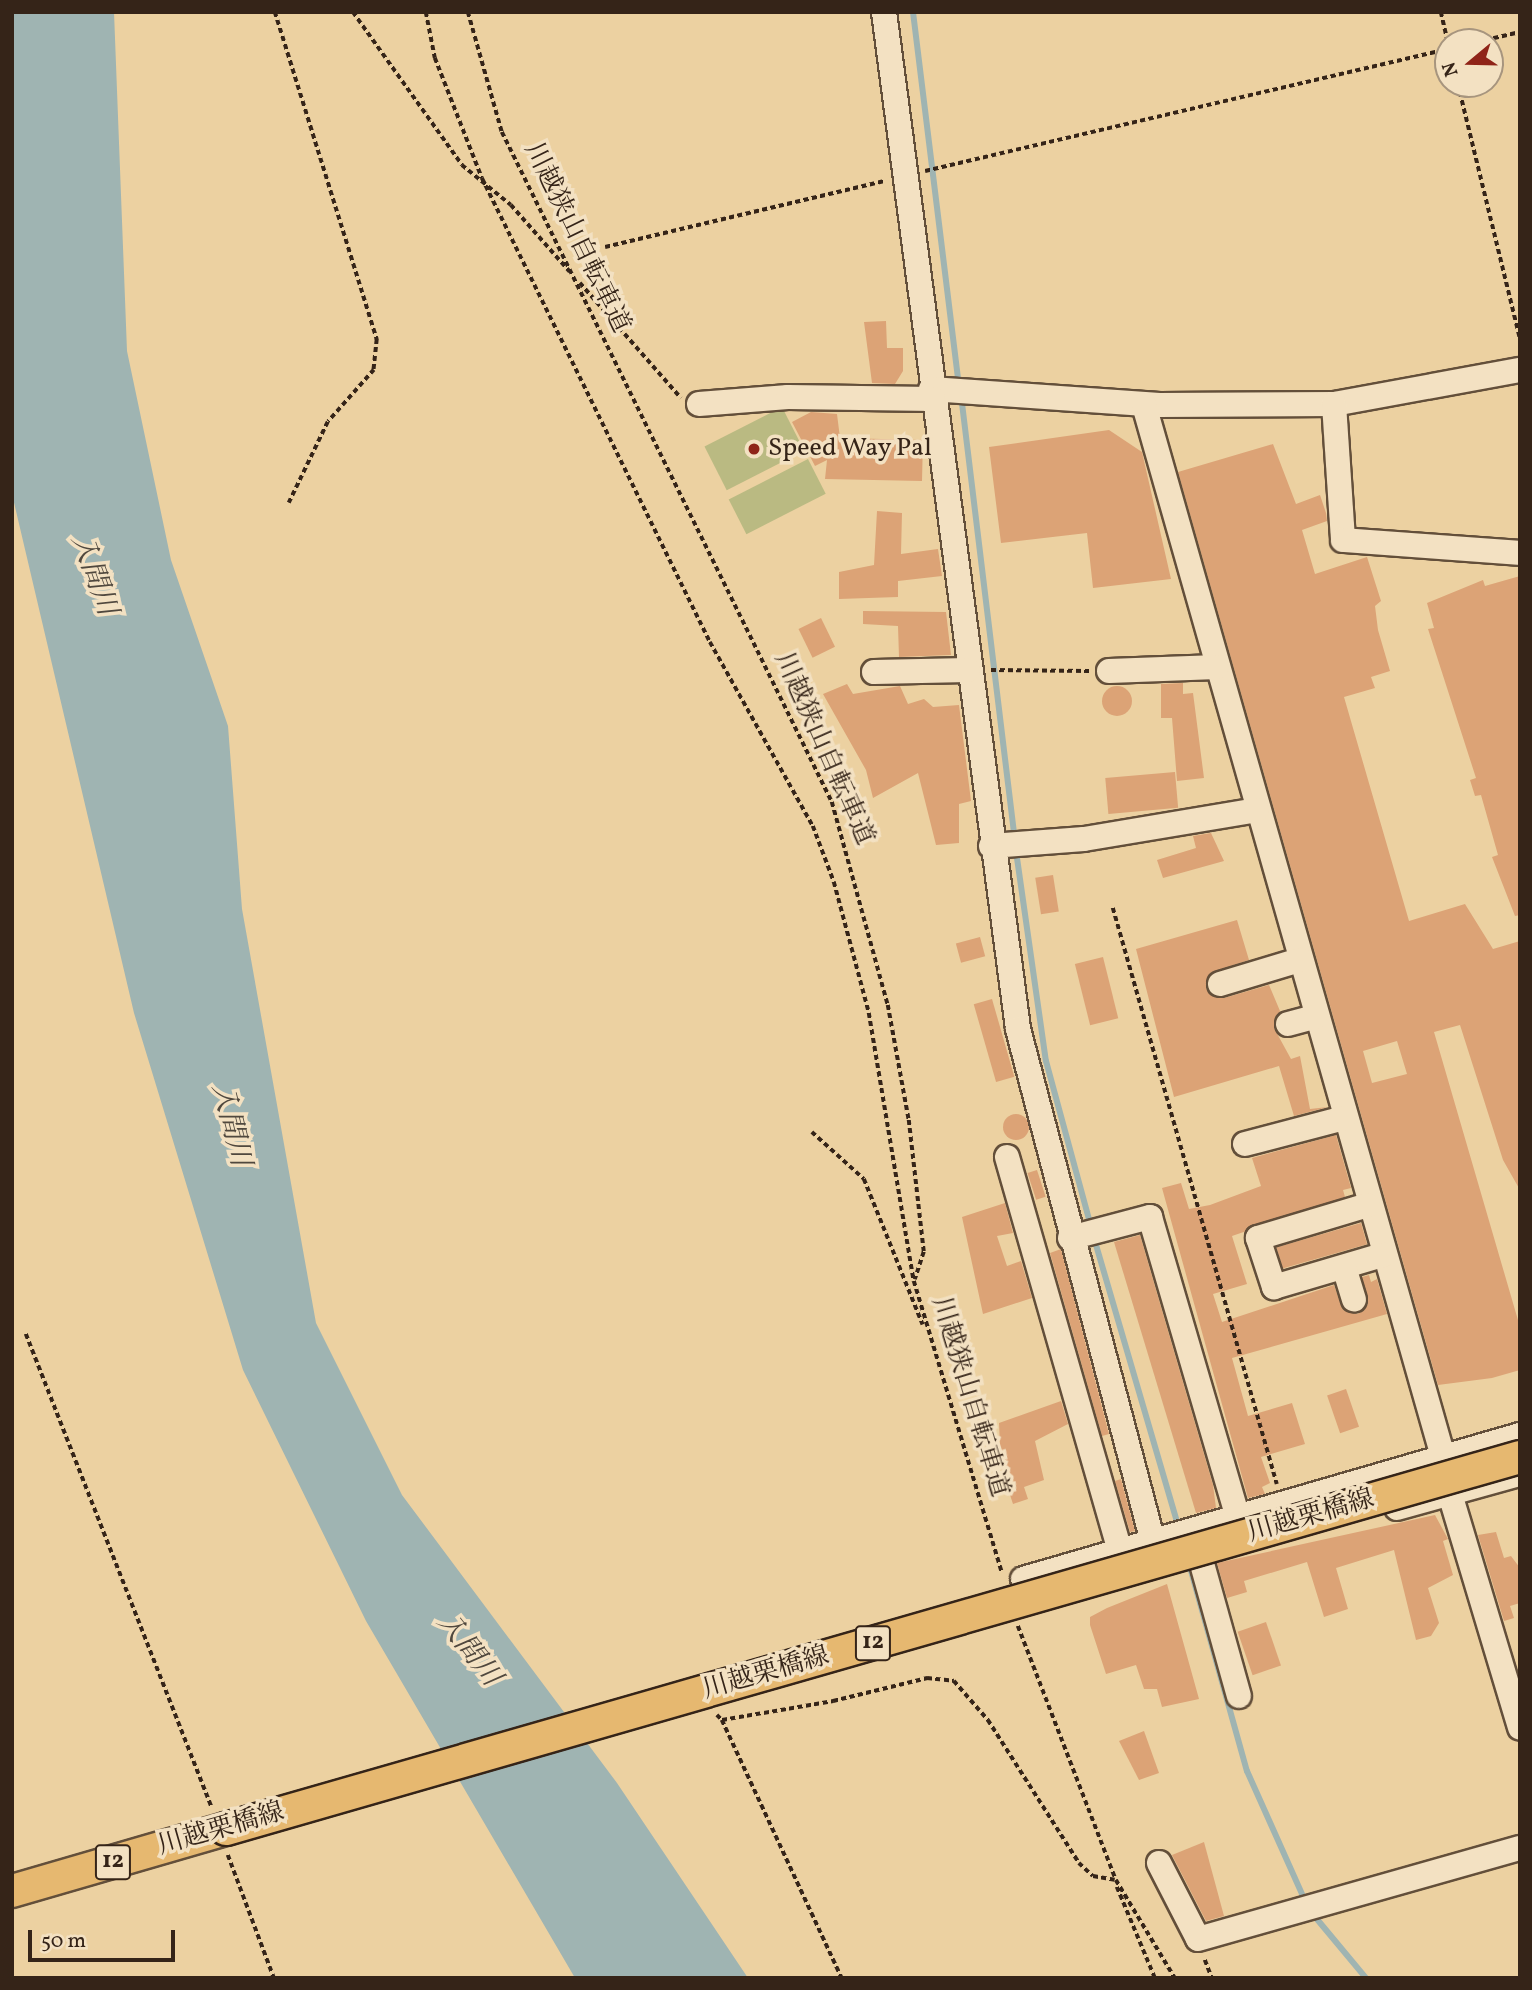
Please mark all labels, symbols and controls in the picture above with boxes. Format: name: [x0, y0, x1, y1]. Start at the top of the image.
north arrow: [1434, 28, 1504, 98]
text: N: [1437, 58, 1466, 80]
street label: 川越狭山自転車道: [516, 138, 636, 338]
place label: Speed Way Pal: [768, 433, 933, 465]
marker: Speed Way Pal: [746, 441, 762, 457]
water label: 入間川: [63, 530, 123, 620]
street label: 川越狭山自転車道: [766, 648, 880, 850]
water label: 入間川: [204, 1080, 256, 1170]
street label: 川越狭山自転車道: [924, 1293, 1014, 1501]
street label: 川越栗橋線: [1244, 1484, 1378, 1550]
water label: 入間川: [429, 1607, 507, 1693]
road number: 12: [854, 1623, 892, 1664]
street label: 川越栗橋線: [699, 1641, 833, 1707]
street label: 川越栗橋線: [154, 1797, 288, 1863]
road number: 12: [94, 1842, 132, 1882]
scale bar: [32, 1916, 178, 1960]
text: 50 m: [41, 1927, 86, 1956]

